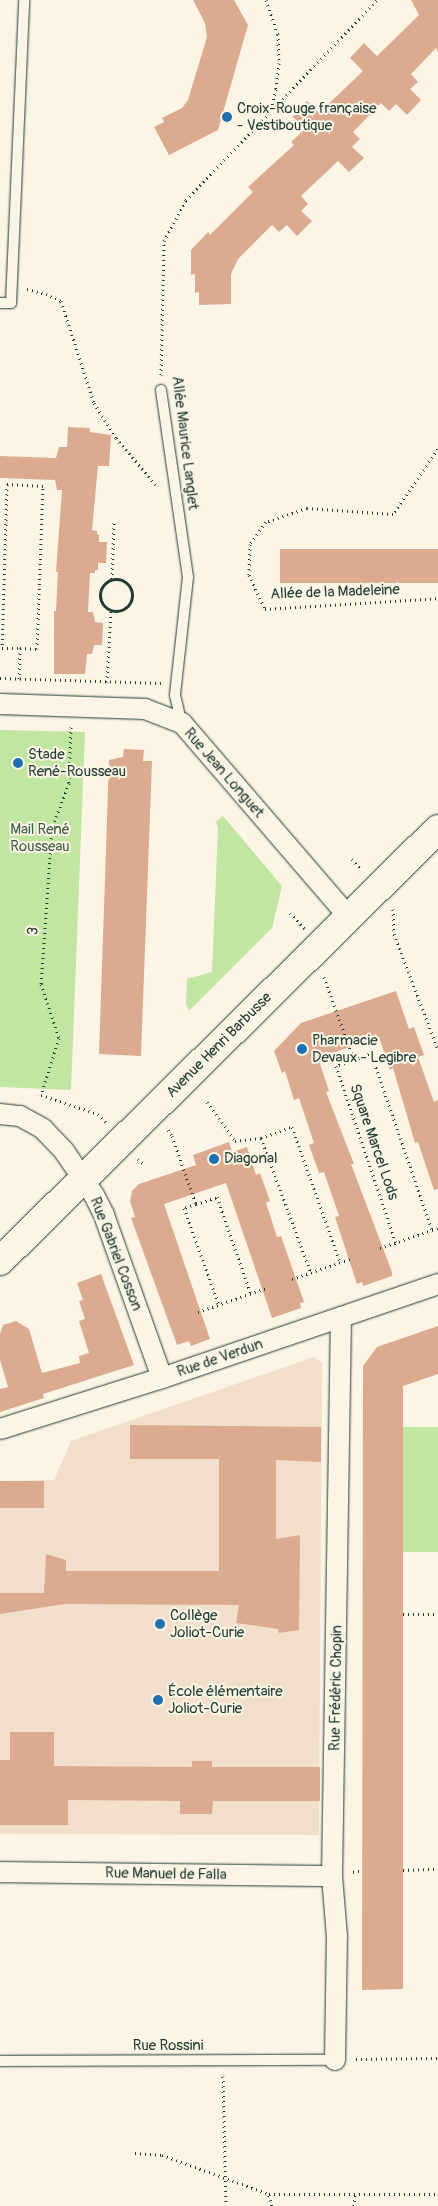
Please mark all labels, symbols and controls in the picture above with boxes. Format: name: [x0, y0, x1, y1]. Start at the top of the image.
place label: Croix-Rouge française - Vestiboutique: [237, 99, 376, 134]
marker: Croix-Rouge française - Vestiboutique: [221, 111, 233, 123]
street label: Allée Maurice Langlet: [168, 375, 202, 511]
street label: Allée de la Madeleine: [270, 581, 400, 603]
street label: Rue Jean Longuet: [180, 724, 268, 822]
place label: Stade René-Rousseau: [28, 745, 126, 780]
marker: Stade René-Rousseau: [12, 757, 24, 769]
park label: Mail René Rousseau: [10, 820, 70, 855]
street label: 3: [24, 926, 42, 936]
street label: Avenue Henri Barbusse: [163, 989, 275, 1101]
place label: Pharmacie Devaux - Legibre: [312, 1031, 416, 1066]
marker: Pharmacie Devaux - Legibre: [296, 1043, 308, 1055]
street label: Square Marcel Lods: [346, 1082, 402, 1202]
place label: Diagonal: [224, 1150, 278, 1168]
marker: Diagonal: [208, 1153, 220, 1165]
street label: Rue Gabriel Cosson: [86, 1195, 146, 1313]
street label: Rue de Verdun: [175, 1335, 265, 1381]
place label: Collège Joliot-Curie: [170, 1606, 244, 1641]
marker: Collège Joliot-Curie: [154, 1618, 166, 1630]
street label: Rue Frédéric Chopin: [326, 1625, 346, 1751]
place label: École élémentaire Joliot-Curie: [168, 1682, 283, 1717]
marker: École élémentaire Joliot-Curie: [152, 1694, 164, 1706]
street label: Rue Manuel de Falla: [105, 1864, 227, 1884]
street label: Rue Rossini: [133, 2037, 203, 2055]

